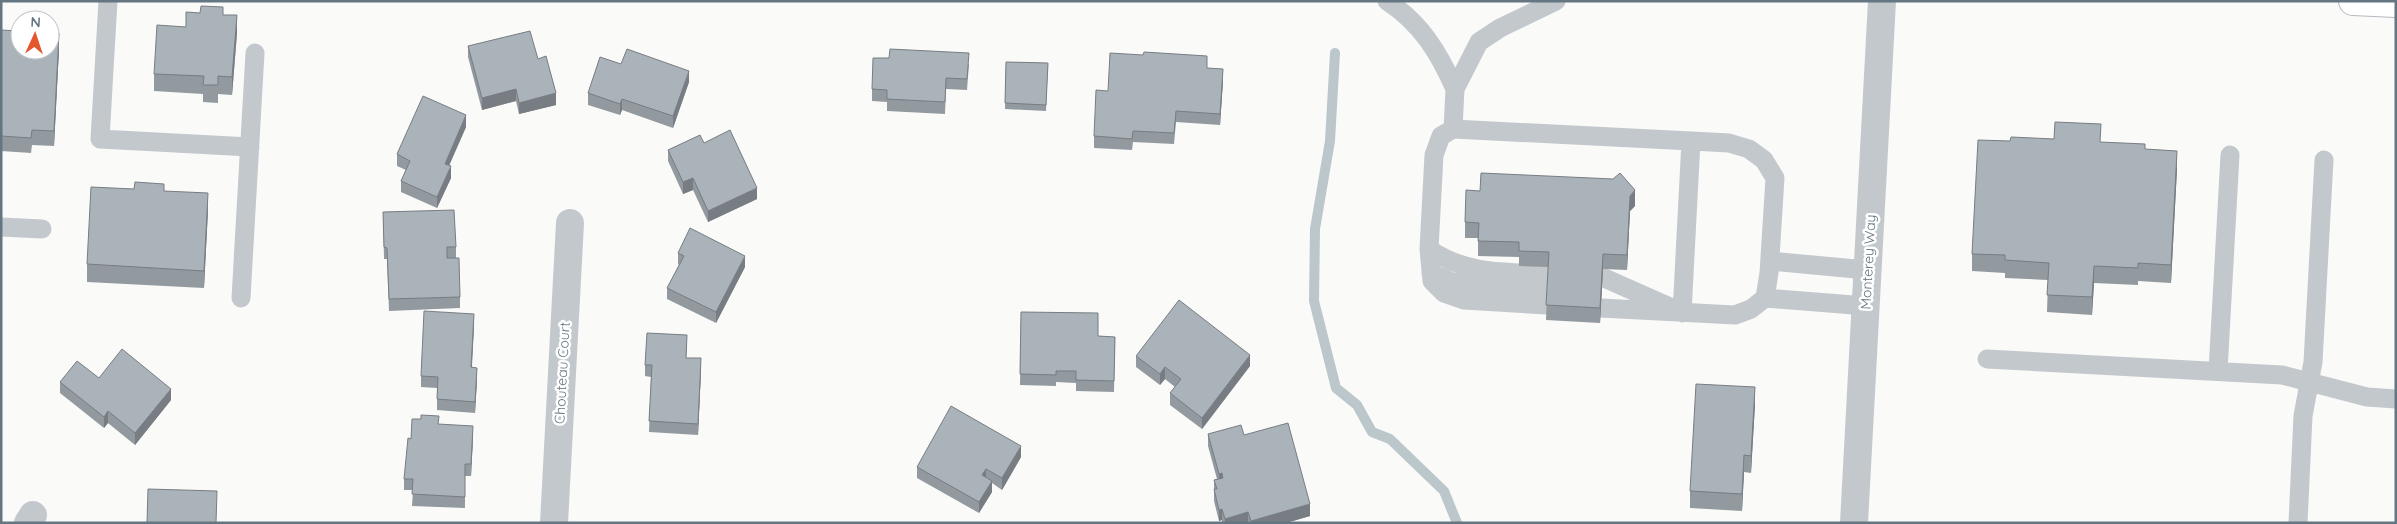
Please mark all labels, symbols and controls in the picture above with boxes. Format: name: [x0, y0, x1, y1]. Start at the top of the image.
north arrow: [10, 10, 60, 60]
text: N: [30, 13, 41, 31]
street label: Monterey Way: [1857, 214, 1879, 310]
street label: Chouteau Court: [550, 321, 574, 424]

